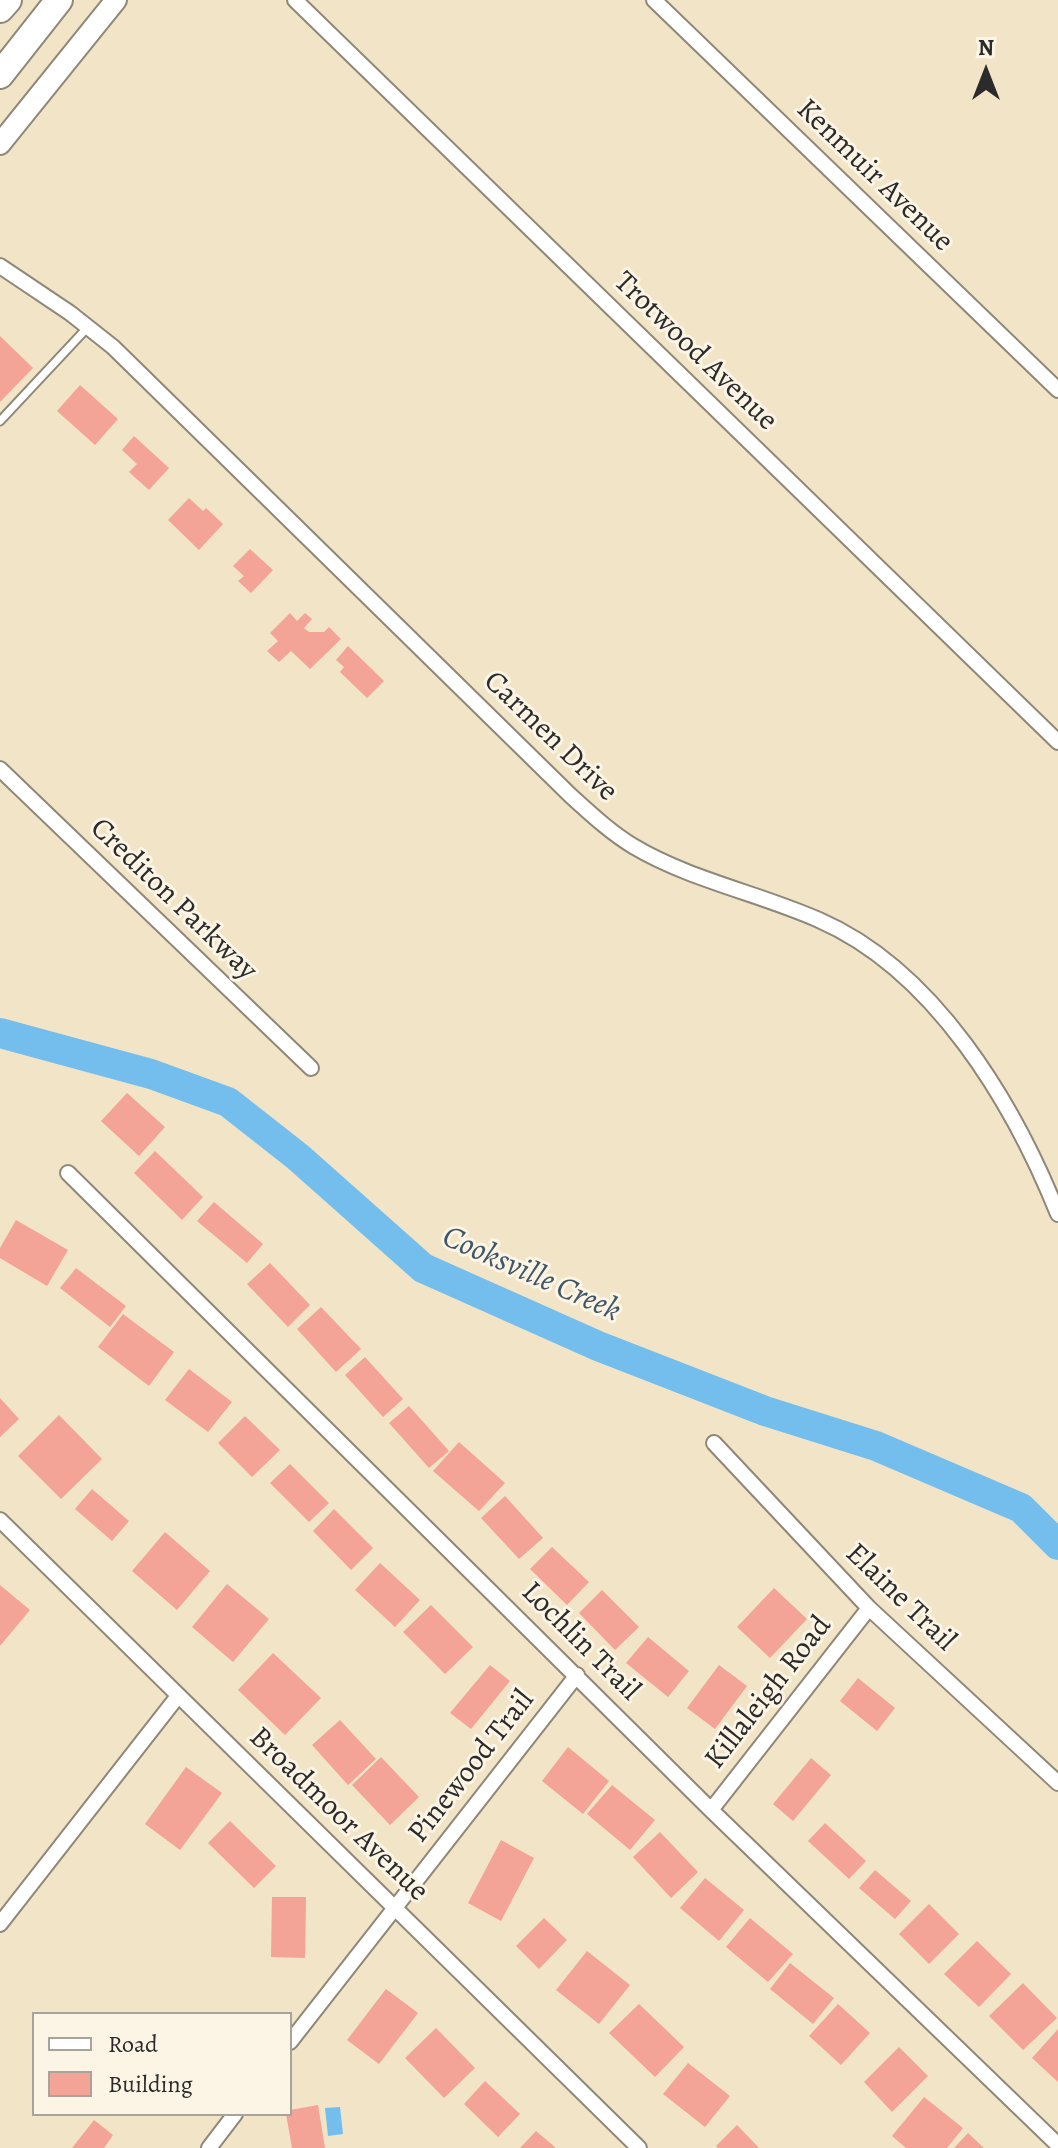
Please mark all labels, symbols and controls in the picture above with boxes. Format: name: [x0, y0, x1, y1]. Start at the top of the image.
north arrow: [946, 32, 1026, 112]
text: N: [978, 33, 994, 63]
street label: Kenmuir Avenue: [788, 92, 960, 260]
street label: Trotwood Avenue: [606, 265, 784, 439]
street label: Carmen Drive: [475, 664, 625, 810]
street label: Crediton Parkway: [82, 811, 264, 989]
water label: Cooksville Creek: [436, 1219, 626, 1331]
street label: Elaine Trail: [837, 1537, 963, 1659]
street label: Lochlin Trail: [513, 1575, 647, 1709]
street label: Killaleigh Road: [698, 1609, 840, 1777]
street label: Pinewood Trail: [401, 1684, 543, 1850]
street label: Broadmoor Avenue: [241, 1720, 435, 1910]
legend: [32, 2012, 292, 2116]
text: Road: [108, 2028, 158, 2060]
text: Building: [108, 2068, 193, 2100]

